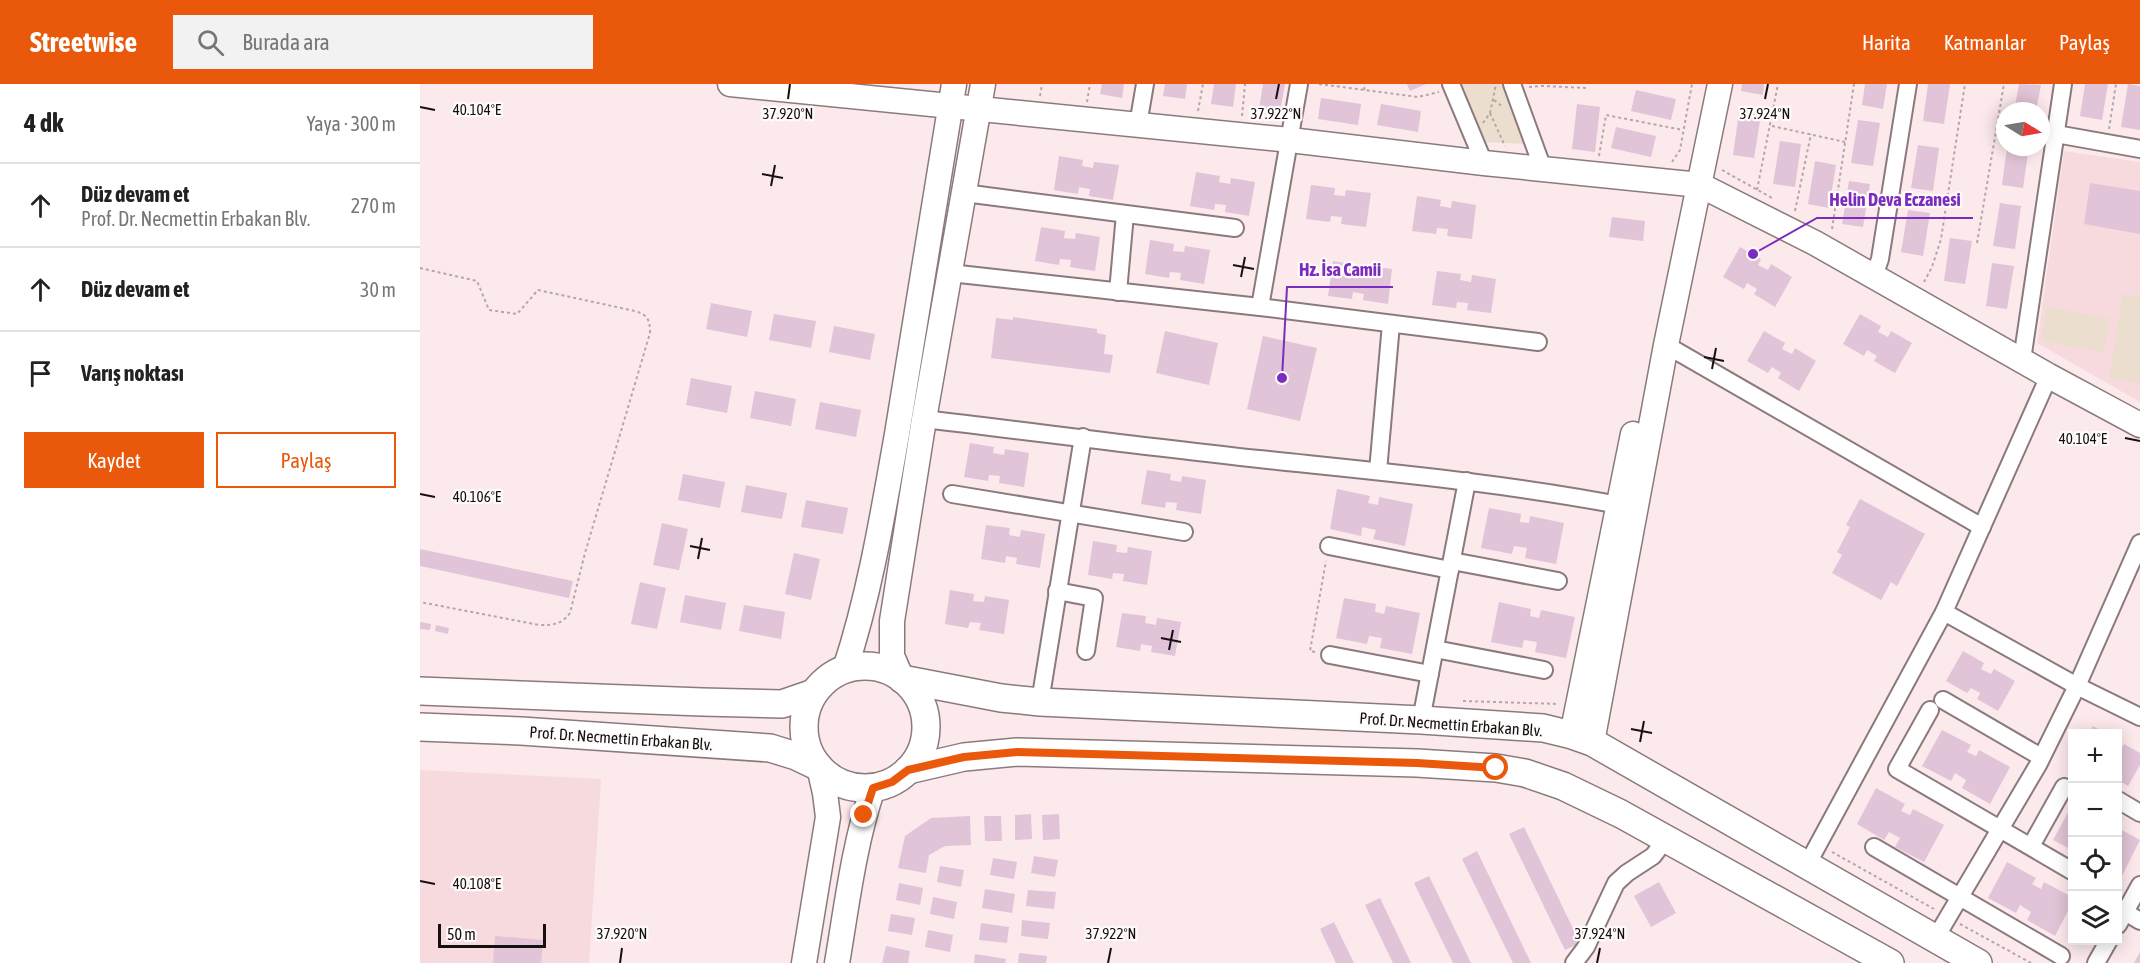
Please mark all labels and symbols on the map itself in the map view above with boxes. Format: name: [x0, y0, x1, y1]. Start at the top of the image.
text: 40.104°E: [453, 101, 502, 118]
north arrow: [1996, 102, 2050, 156]
text: 37.920°N: [763, 105, 813, 122]
text: 37.922°N: [1251, 105, 1301, 122]
text: 37.924°N: [1740, 105, 1790, 122]
callout: Helin Deva Eczanesi: [1817, 182, 1973, 218]
text: Helin Deva Eczanesi: [1829, 189, 1961, 210]
callout: Hz. İsa Camii: [1287, 251, 1393, 287]
text: Hz. İsa Camii: [1299, 259, 1381, 280]
text: 40.104°E: [2059, 430, 2108, 447]
text: 40.106°E: [453, 488, 502, 505]
street label: Prof. Dr. Necmettin Erbakan Blv.: [1359, 709, 1543, 739]
street label: Prof. Dr. Necmettin Erbakan Blv.: [529, 723, 713, 753]
route start: [1482, 754, 1508, 780]
route end: [850, 801, 876, 827]
text: 40.108°E: [453, 875, 502, 892]
scale bar: [438, 921, 546, 948]
text: 37.920°N: [597, 925, 647, 942]
text: 37.922°N: [1086, 925, 1136, 942]
text: 37.924°N: [1575, 925, 1625, 942]

